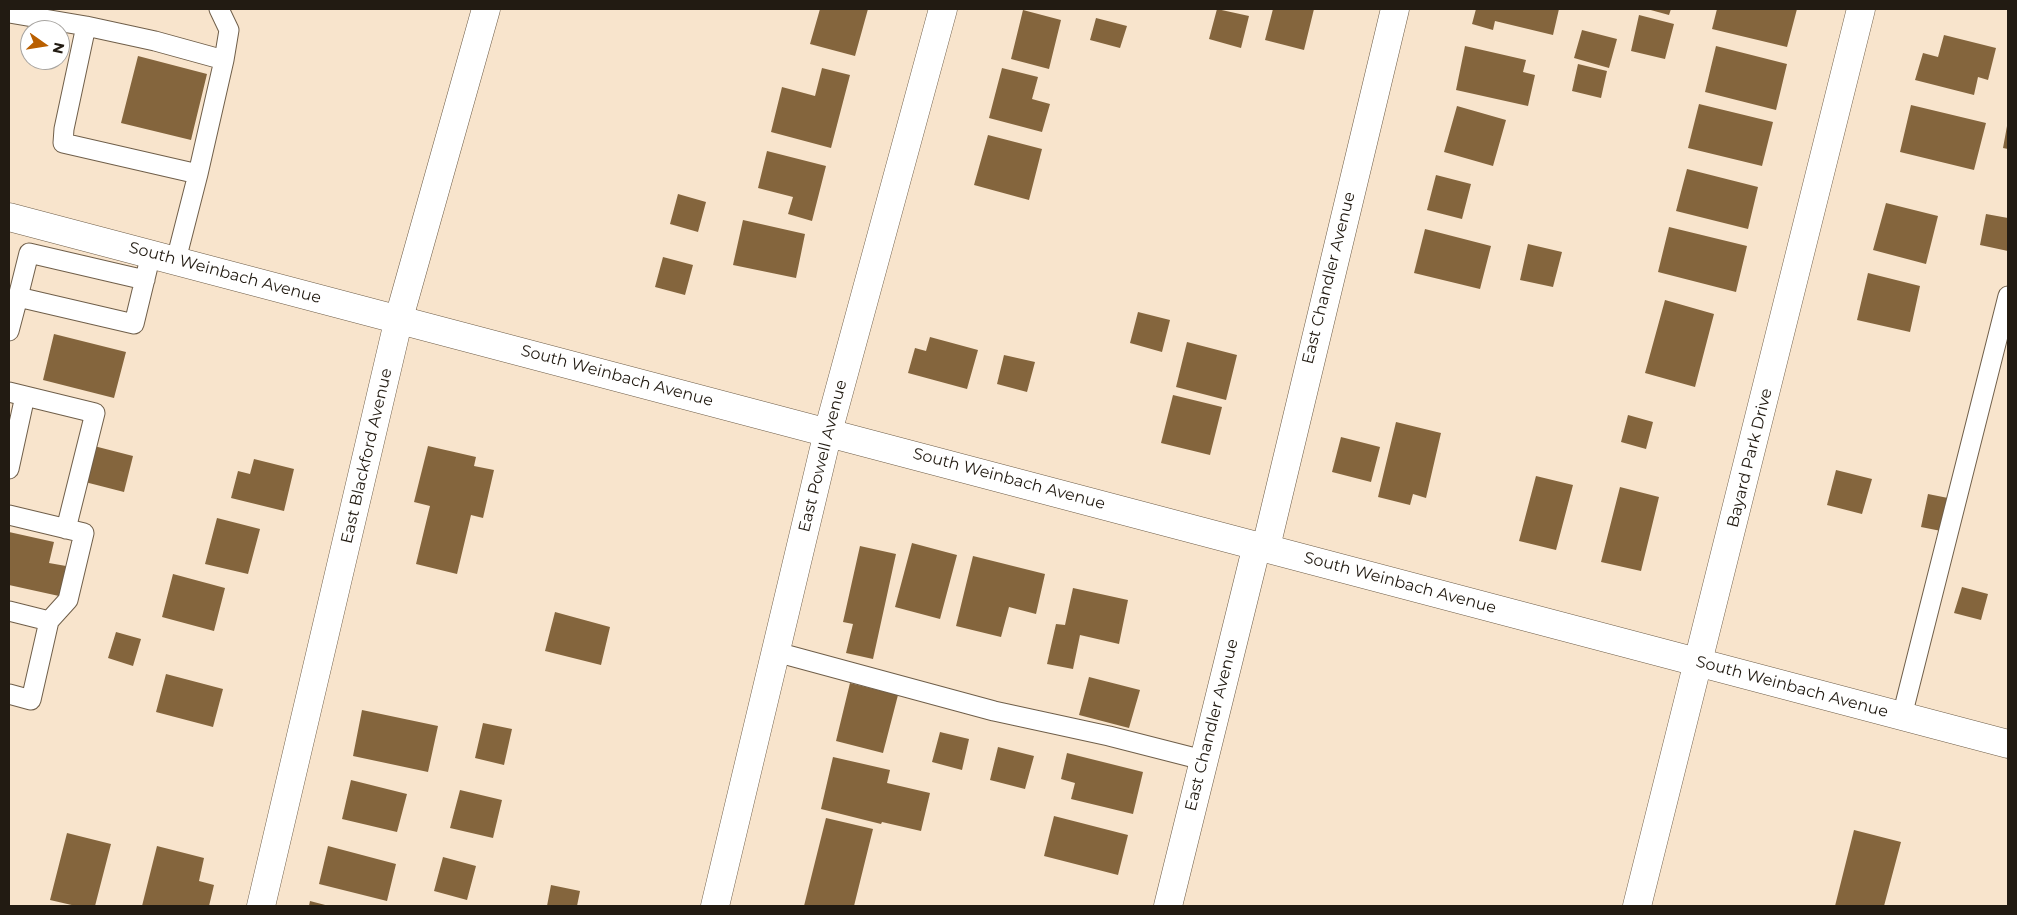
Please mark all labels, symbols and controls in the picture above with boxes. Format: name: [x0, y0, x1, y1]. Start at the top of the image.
north arrow: [20, 20, 70, 70]
text: N: [49, 41, 69, 56]
street label: East Chandler Avenue: [1298, 190, 1360, 366]
street label: South Weinbach Avenue: [127, 238, 323, 308]
street label: South Weinbach Avenue: [519, 341, 715, 411]
street label: East Blackford Avenue: [337, 366, 397, 546]
street label: East Powell Avenue: [795, 378, 851, 534]
street label: Bayard Park Drive: [1723, 386, 1777, 530]
street label: South Weinbach Avenue: [911, 444, 1107, 514]
street label: South Weinbach Avenue: [1302, 548, 1498, 618]
street label: East Chandler Avenue: [1181, 637, 1243, 813]
street label: South Weinbach Avenue: [1694, 652, 1890, 722]

